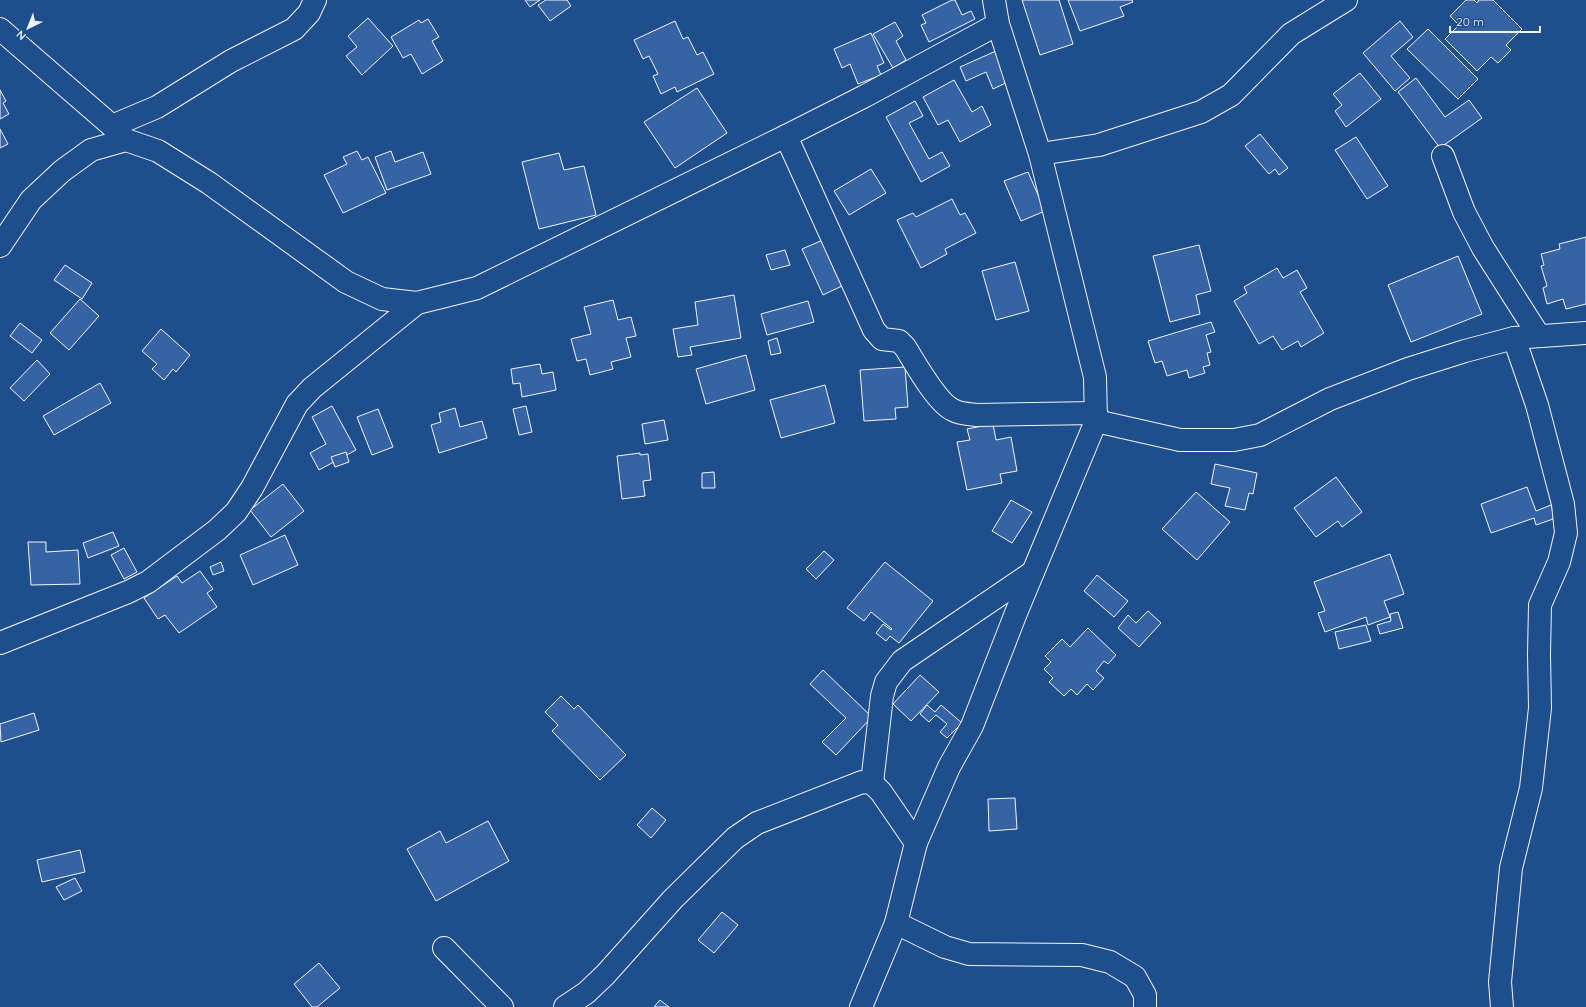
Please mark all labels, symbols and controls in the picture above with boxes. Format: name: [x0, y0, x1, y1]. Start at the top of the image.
north arrow: [8, 8, 48, 48]
scale bar: [1450, 8, 1540, 34]
text: 20 m: [1456, 14, 1484, 29]
text: N: [13, 27, 29, 43]

